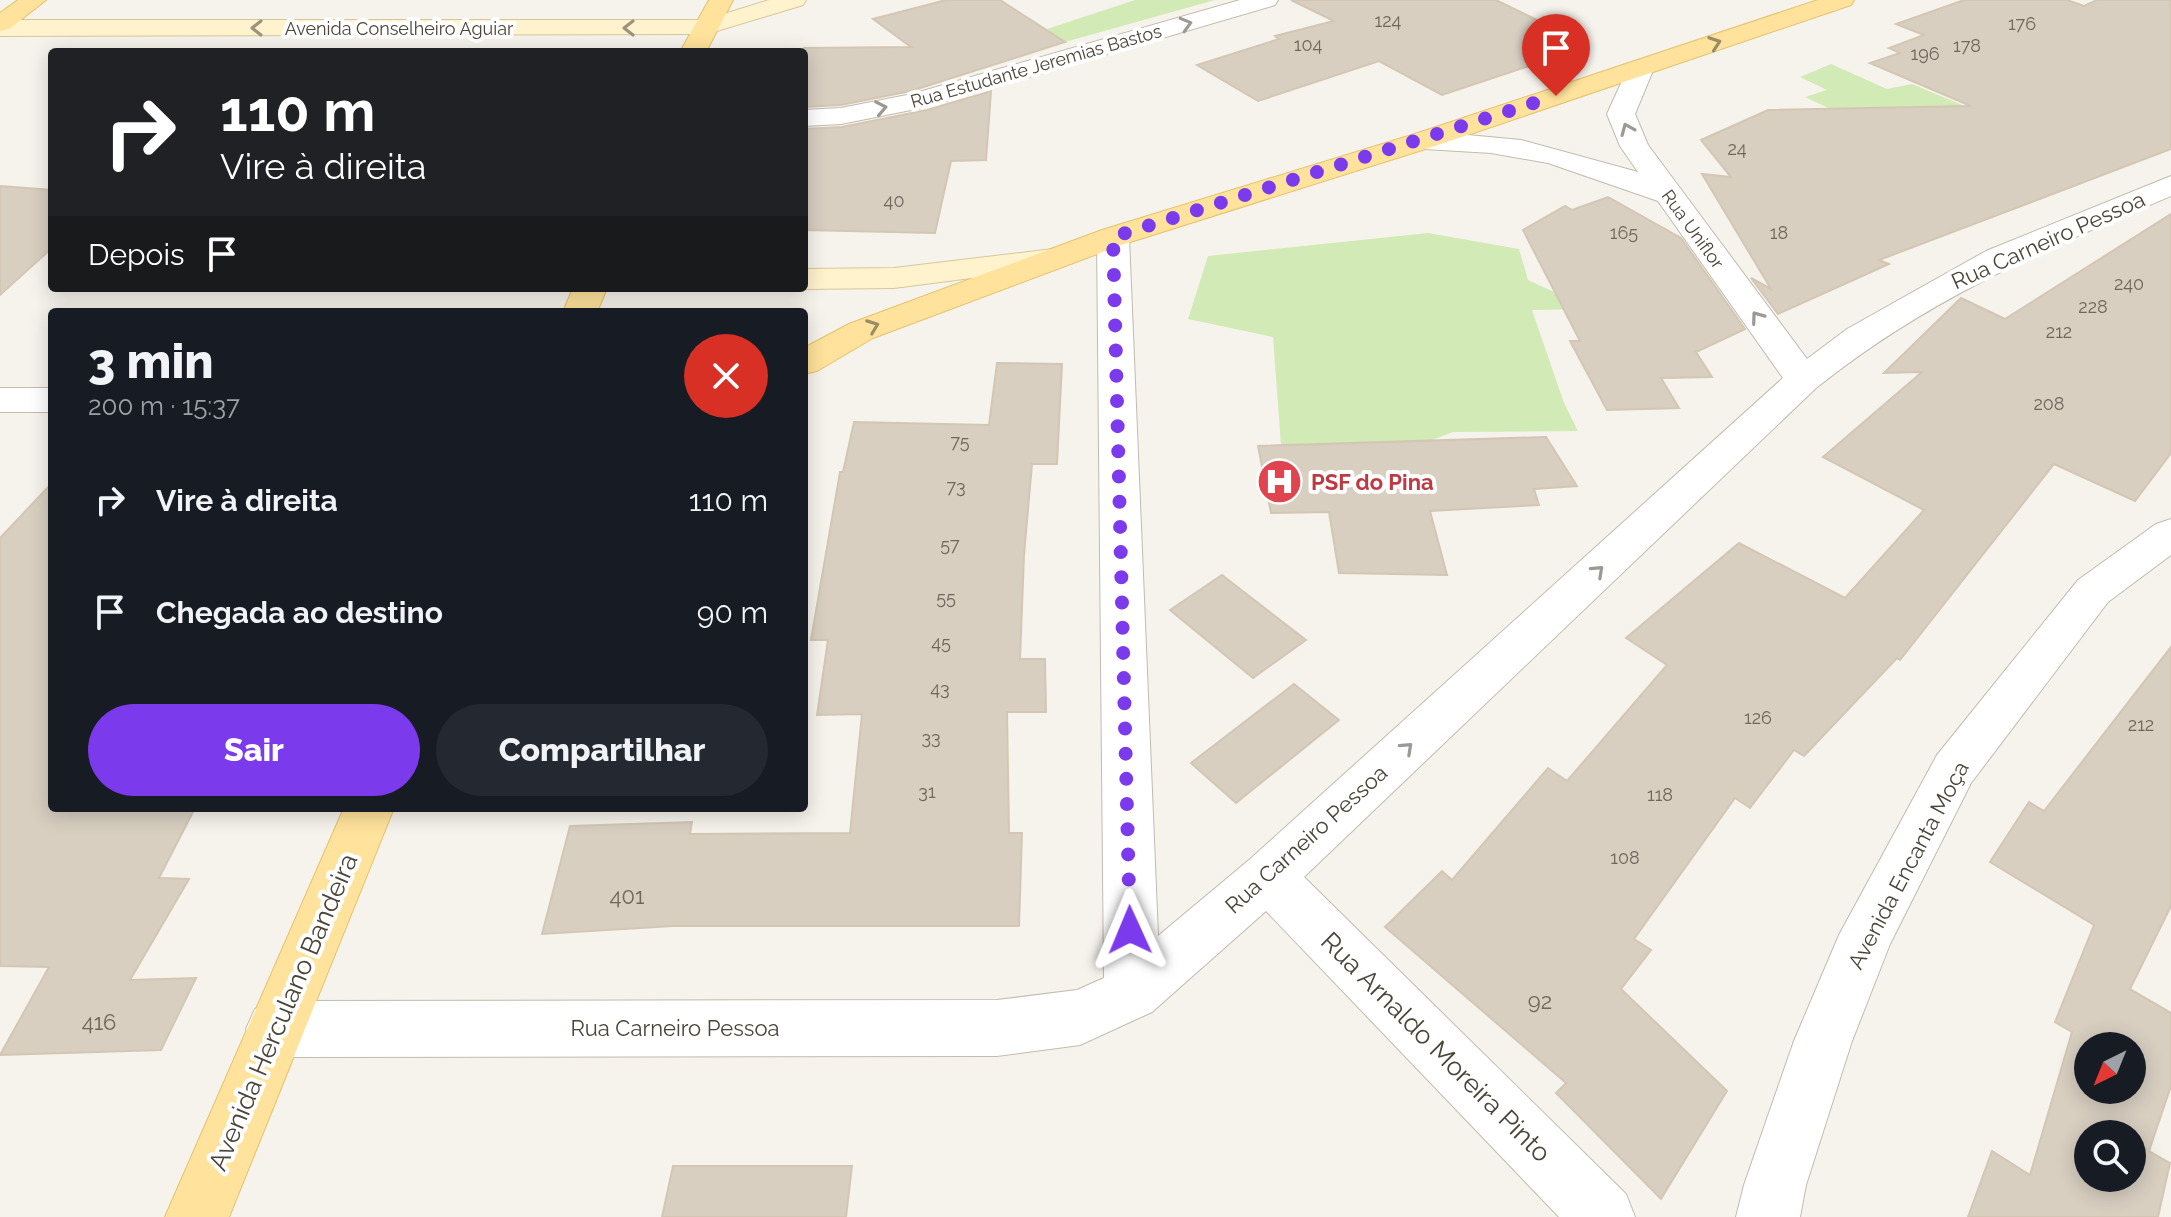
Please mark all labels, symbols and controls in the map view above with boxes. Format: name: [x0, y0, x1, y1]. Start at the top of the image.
house number: 124: [1375, 10, 1402, 31]
house number: 176: [2008, 13, 2036, 34]
pin: [1522, 14.0, 1590, 96]
one-way arrow: [1178, 17, 1192, 33]
street label: Avenida Conselheiro Aguiar: [285, 18, 514, 39]
one-way arrow: [250, 19, 263, 37]
one-way arrow: [622, 19, 635, 37]
street label: Rua Estudante Jeremias Bastos: [908, 20, 1164, 112]
icon: arrive: [1534, 26, 1578, 70]
house number: 104: [1294, 34, 1322, 55]
house number: 178: [1953, 35, 1981, 56]
one-way arrow: [1708, 36, 1722, 52]
house number: 196: [1910, 43, 1940, 64]
text: 110 m: [220, 78, 375, 144]
icon: right: [88, 80, 192, 184]
one-way arrow: [874, 100, 887, 117]
one-way arrow: [1620, 123, 1636, 137]
house number: 24: [1727, 138, 1747, 159]
text: Vire à direita: [220, 145, 426, 187]
street label: Rua Uniflor: [1657, 186, 1729, 273]
street label: Rua Carneiro Pessoa: [1947, 186, 2149, 294]
house number: 40: [884, 190, 904, 211]
house number: 165: [1610, 222, 1638, 243]
house number: 18: [1770, 222, 1788, 243]
icon: arrive: [200, 232, 244, 276]
text: Depois: [88, 237, 184, 272]
house number: 240: [2114, 273, 2144, 294]
house number: 228: [2078, 296, 2108, 317]
one-way arrow: [1753, 312, 1767, 326]
one-way arrow: [865, 319, 879, 336]
house number: 212: [2046, 321, 2072, 342]
text: 3 min: [88, 333, 214, 389]
button: close: [684, 334, 768, 418]
text: 200 m · 15:37: [88, 391, 240, 421]
house number: 208: [2033, 393, 2065, 414]
house number: 75: [950, 431, 970, 452]
hospital icon: PSF do Pina: [1256, 458, 1304, 506]
place label: PSF do Pina: [1311, 469, 1434, 495]
house number: 73: [946, 476, 966, 497]
icon: right: [88, 478, 132, 522]
text: Vire à direita: [156, 483, 338, 518]
text: 110 m: [689, 483, 768, 518]
house number: 57: [940, 534, 960, 555]
one-way arrow: [1589, 565, 1603, 580]
house number: 55: [936, 587, 956, 608]
icon: arrive: [88, 590, 132, 634]
text: Chegada ao destino: [156, 595, 443, 630]
text: 90 m: [697, 595, 768, 630]
house number: 45: [931, 632, 951, 653]
house number: 43: [930, 678, 950, 699]
button: Sair: [88, 704, 420, 796]
button: Compartilhar: [436, 704, 768, 796]
house number: 126: [1744, 707, 1772, 728]
house number: 212: [2128, 714, 2154, 735]
house number: 33: [921, 727, 941, 748]
one-way arrow: [1398, 743, 1413, 757]
street label: Avenida Encanta Moça: [1842, 757, 1974, 973]
street label: Rua Carneiro Pessoa: [1220, 759, 1392, 919]
house number: 31: [918, 781, 936, 802]
house number: 118: [1647, 784, 1673, 805]
house number: 108: [1610, 847, 1640, 868]
street label: Avenida Herculano Bandeira: [203, 849, 363, 1175]
house number: 401: [610, 883, 644, 909]
position arrow: [1088, 888, 1172, 972]
street label: Rua Arnaldo Moreira Pinto: [1315, 926, 1557, 1168]
house number: 92: [1528, 988, 1552, 1014]
house number: 416: [82, 1009, 116, 1035]
street label: Rua Carneiro Pessoa: [571, 1015, 780, 1041]
north arrow: [2074, 1032, 2146, 1104]
map controls: [2074, 1032, 2146, 1192]
button: search: [2074, 1120, 2146, 1192]

